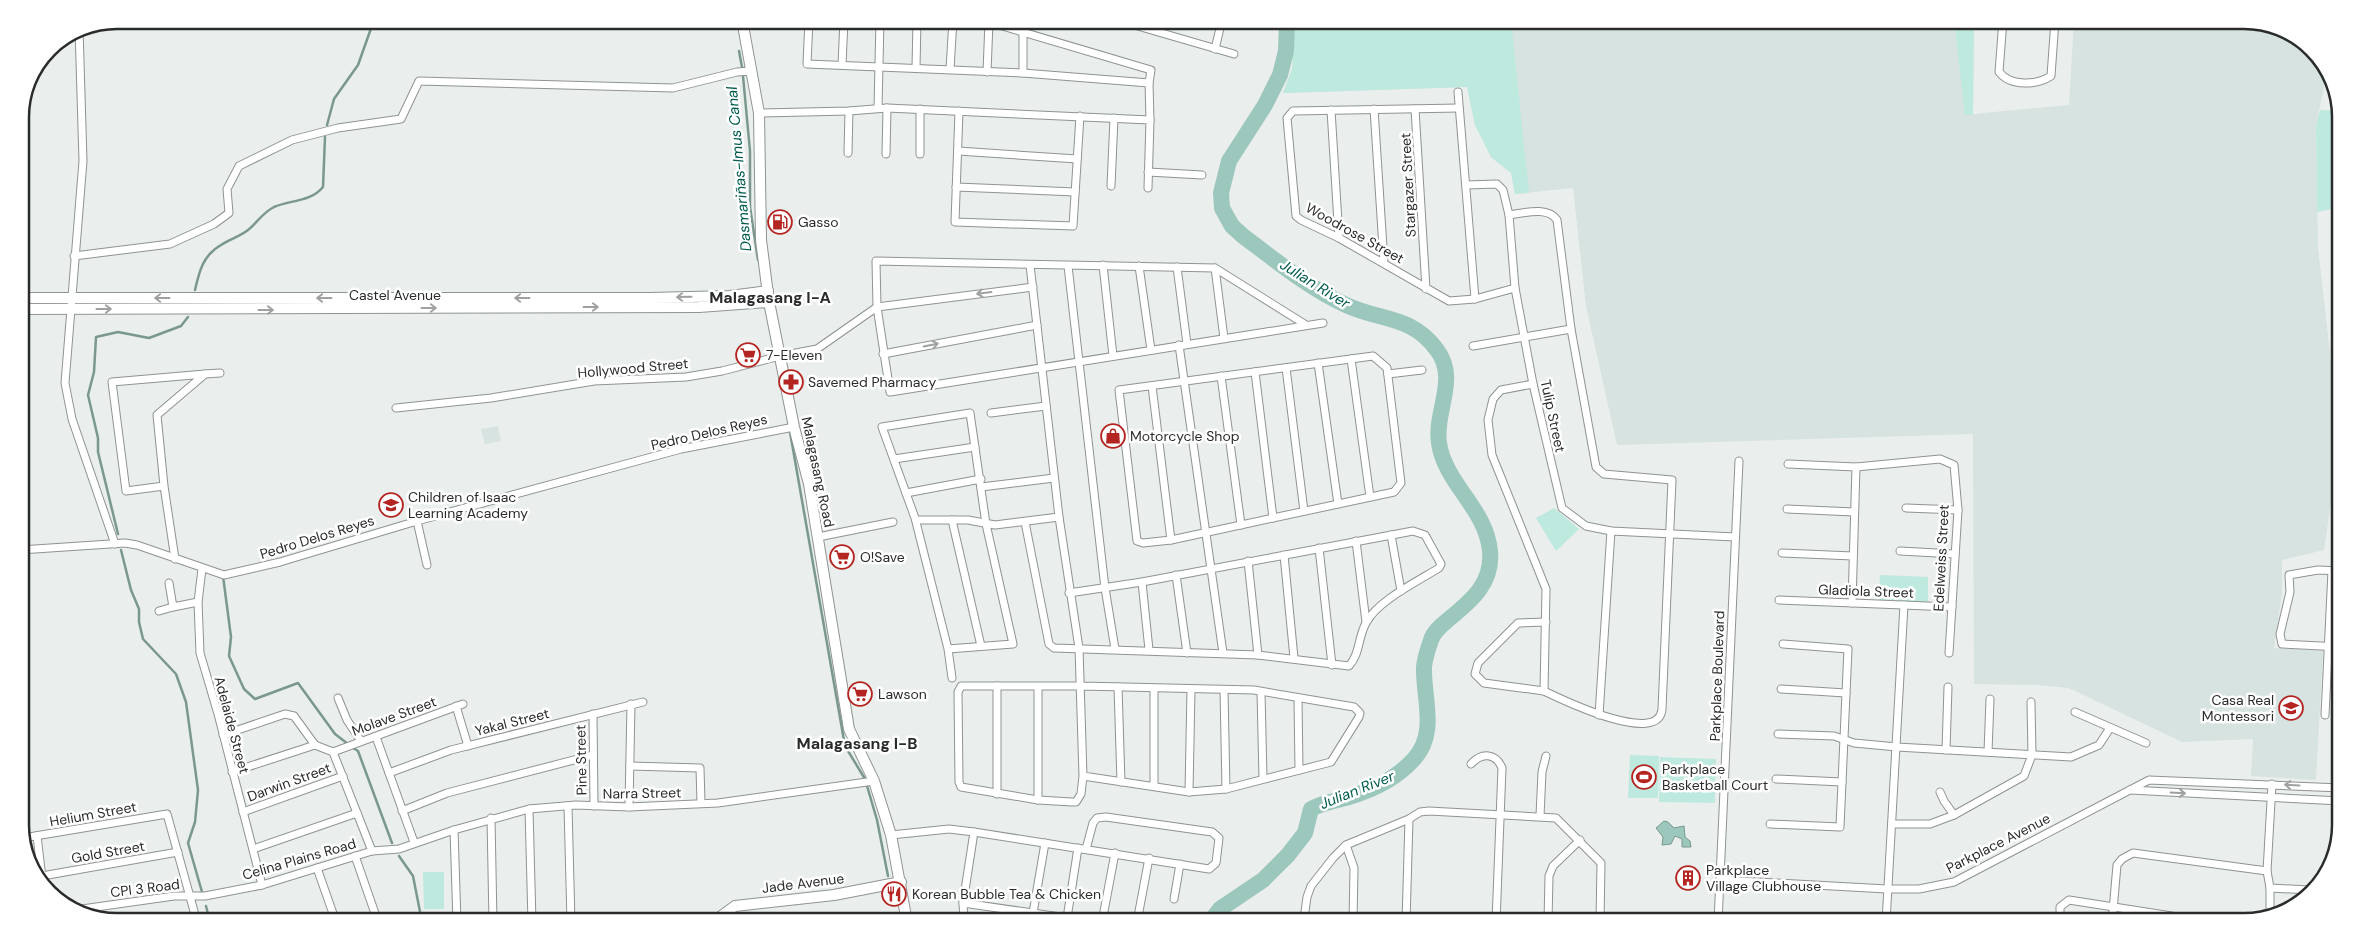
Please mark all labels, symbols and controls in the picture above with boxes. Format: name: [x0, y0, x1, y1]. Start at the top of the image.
water label: Dasmariñas-Imus Canal: [722, 85, 756, 252]
street label: Stargazer Street: [1396, 132, 1420, 238]
street label: Woodrose Street: [1303, 199, 1407, 267]
fuel station icon: Gasso: [767, 209, 793, 235]
place label: Gasso: [798, 213, 839, 231]
water label: Julian River: [1276, 255, 1354, 314]
street label: Castel Avenue: [349, 286, 441, 304]
district label: Malagasang I-A: [709, 287, 831, 308]
one-way arrow: [977, 288, 993, 298]
one-way arrow: [677, 292, 693, 302]
one-way arrow: [154, 293, 170, 303]
one-way arrow: [317, 293, 333, 303]
one-way arrow: [514, 293, 530, 303]
one-way arrow: [583, 302, 599, 312]
one-way arrow: [96, 304, 112, 314]
one-way arrow: [421, 304, 437, 313]
one-way arrow: [258, 305, 274, 315]
one-way arrow: [923, 339, 939, 349]
supermarket icon: 7-Eleven: [735, 342, 761, 368]
place label: 7-Eleven: [766, 346, 822, 364]
street label: Hollywood Street: [577, 354, 689, 382]
pharmacy icon: Savemed Pharmacy: [778, 369, 804, 395]
place label: Savemed Pharmacy: [808, 373, 936, 391]
street label: Tulip Street: [1537, 378, 1569, 454]
street label: Pedro Delos Reyes: [649, 410, 769, 454]
street label: Malagasang Road: [798, 415, 838, 529]
shop icon: Motorcycle Shop: [1100, 423, 1126, 449]
place label: Motorcycle Shop: [1130, 427, 1240, 445]
place label: Children of Isaac Learning Academy: [408, 488, 528, 522]
school or university icon: Children of Isaac Learning Academy: [378, 492, 404, 518]
street label: Edelweiss Street: [1929, 504, 1953, 612]
street label: Pedro Delos Reyes: [258, 511, 376, 563]
supermarket icon: O!Save: [829, 544, 855, 570]
place label: O!Save: [860, 548, 905, 566]
street label: Gladiola Street: [1818, 580, 1914, 602]
street label: Parkplace Boulevard: [1706, 610, 1728, 742]
street label: Adelaide Street: [210, 674, 254, 776]
supermarket icon: Lawson: [847, 681, 873, 707]
place label: Lawson: [878, 685, 927, 703]
place label: Casa Real Montessori: [2202, 691, 2274, 725]
street label: Molave Street: [349, 692, 439, 740]
school or university icon: Casa Real Montessori: [2278, 695, 2304, 721]
street label: Yakal Street: [473, 704, 551, 740]
street label: Pine Street: [571, 724, 591, 796]
district label: Malagasang I-B: [797, 733, 917, 754]
street label: Darwin Street: [245, 759, 333, 805]
place label: Parkplace Basketball Court: [1662, 760, 1768, 794]
sports icon: Parkplace Basketball Court: [1631, 764, 1657, 790]
water label: Julian River: [1317, 766, 1398, 814]
one-way arrow: [2285, 781, 2301, 790]
street label: Narra Street: [603, 783, 681, 803]
one-way arrow: [2170, 788, 2186, 798]
street label: Helium Street: [48, 798, 138, 830]
street label: Parkplace Avenue: [1943, 809, 2053, 877]
street label: Celina Plains Road: [240, 834, 358, 884]
street label: Gold Street: [70, 837, 146, 867]
place label: Parkplace Village Clubhouse: [1706, 861, 1821, 895]
building icon: Parkplace Village Clubhouse: [1675, 865, 1701, 891]
street label: Jade Avenue: [761, 869, 845, 897]
street label: CPI 3 Road: [109, 875, 181, 901]
restaurant icon: Korean Bubble Tea & Chicken: [881, 881, 907, 907]
place label: Korean Bubble Tea & Chicken: [912, 885, 1101, 903]

